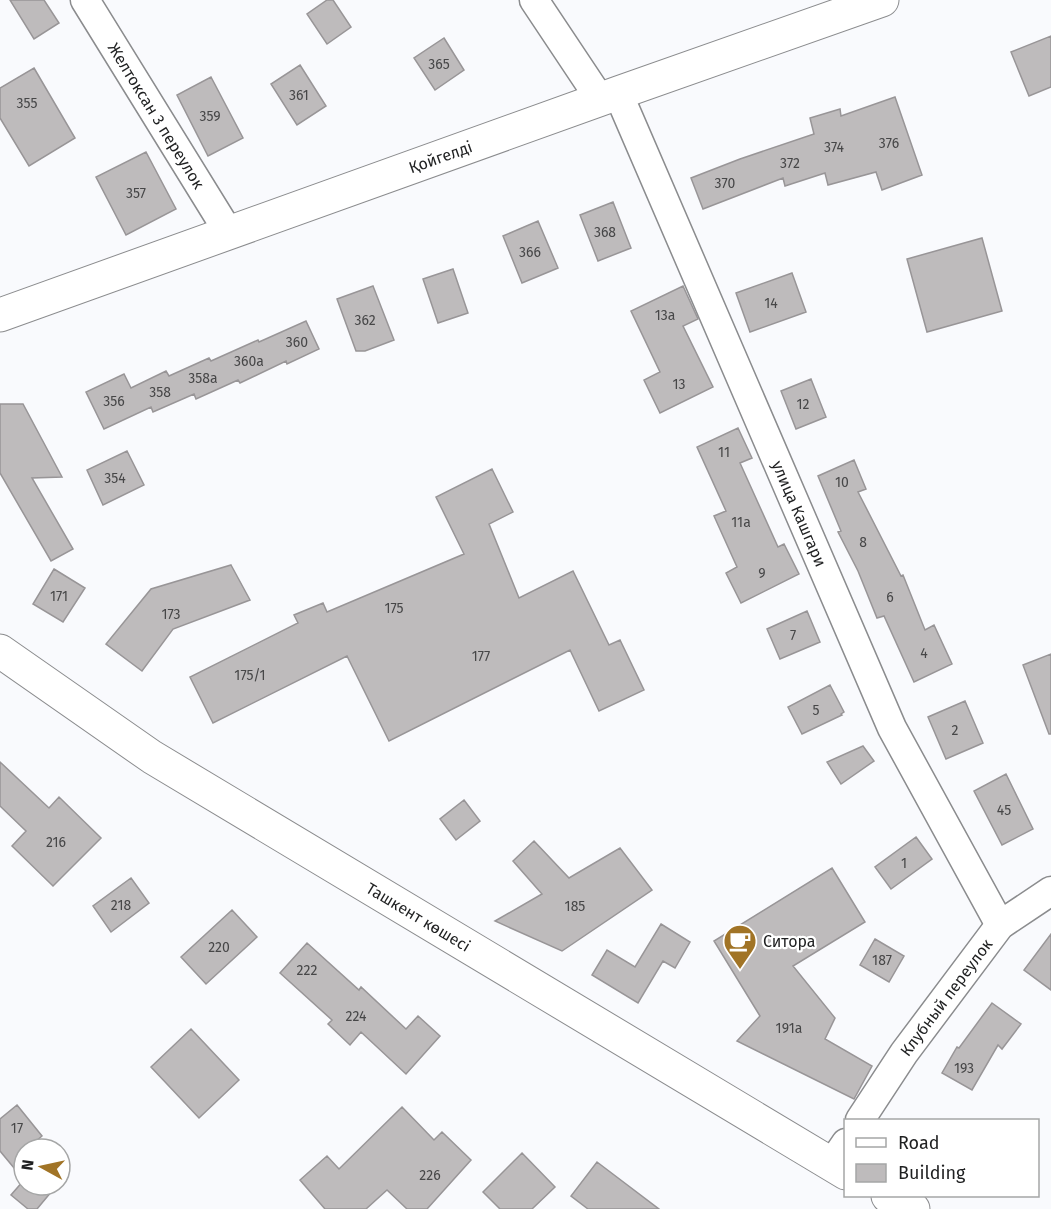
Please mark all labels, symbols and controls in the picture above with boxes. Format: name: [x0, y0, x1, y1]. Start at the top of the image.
street label: Желтоксан 3 переулок: [104, 39, 209, 193]
house number: 365: [428, 56, 450, 73]
house number: 361: [289, 87, 309, 104]
house number: 355: [17, 95, 37, 112]
house number: 359: [199, 108, 221, 125]
house number: 376: [879, 135, 899, 152]
street label: Қойгелді: [406, 137, 475, 177]
house number: 374: [824, 139, 845, 156]
house number: 372: [780, 155, 800, 172]
house number: 370: [715, 175, 736, 192]
house number: 357: [126, 185, 146, 202]
house number: 368: [594, 224, 616, 241]
house number: 366: [519, 244, 541, 261]
house number: 14: [764, 295, 778, 312]
house number: 13а: [655, 307, 675, 324]
house number: 362: [354, 312, 376, 329]
house number: 360: [286, 334, 308, 351]
house number: 360а: [234, 353, 264, 370]
house number: 358а: [188, 370, 218, 387]
house number: 13: [672, 376, 686, 393]
house number: 358: [149, 384, 171, 401]
house number: 356: [103, 393, 125, 410]
house number: 12: [797, 396, 810, 413]
house number: 11: [718, 444, 730, 461]
street label: улица Кашгари: [768, 458, 830, 570]
house number: 354: [104, 470, 126, 487]
house number: 10: [835, 474, 849, 491]
house number: 11а: [731, 514, 751, 531]
house number: 8: [859, 534, 867, 551]
house number: 9: [758, 565, 766, 582]
house number: 171: [50, 588, 68, 605]
house number: 6: [886, 589, 894, 606]
house number: 175: [384, 600, 404, 617]
house number: 173: [161, 606, 181, 623]
house number: 7: [790, 627, 796, 644]
house number: 4: [920, 645, 928, 662]
house number: 177: [472, 648, 490, 665]
house number: 175/1: [234, 667, 266, 684]
house number: 5: [812, 702, 820, 719]
house number: 2: [952, 722, 959, 739]
house number: 45: [997, 802, 1011, 819]
house number: 216: [46, 834, 66, 851]
house number: 1: [901, 855, 907, 872]
street label: Ташкент көшесі: [363, 879, 474, 956]
house number: 218: [111, 897, 131, 914]
house number: 185: [565, 898, 585, 915]
cafe icon: Ситора: [722, 923, 758, 970]
place label: Ситора: [763, 932, 816, 951]
street label: Клубный переулок: [896, 934, 997, 1060]
house number: 220: [208, 939, 230, 956]
house number: 187: [872, 952, 892, 969]
house number: 222: [297, 962, 317, 979]
house number: 224: [346, 1008, 367, 1025]
house number: 191а: [776, 1020, 802, 1037]
house number: 193: [954, 1060, 974, 1077]
legend: [844, 1119, 1039, 1197]
house number: 17: [11, 1120, 23, 1137]
text: Road: [898, 1132, 940, 1154]
north arrow: [12, 1137, 72, 1197]
text: N: [17, 1158, 38, 1172]
text: Building: [898, 1162, 966, 1184]
house number: 226: [419, 1167, 441, 1184]

